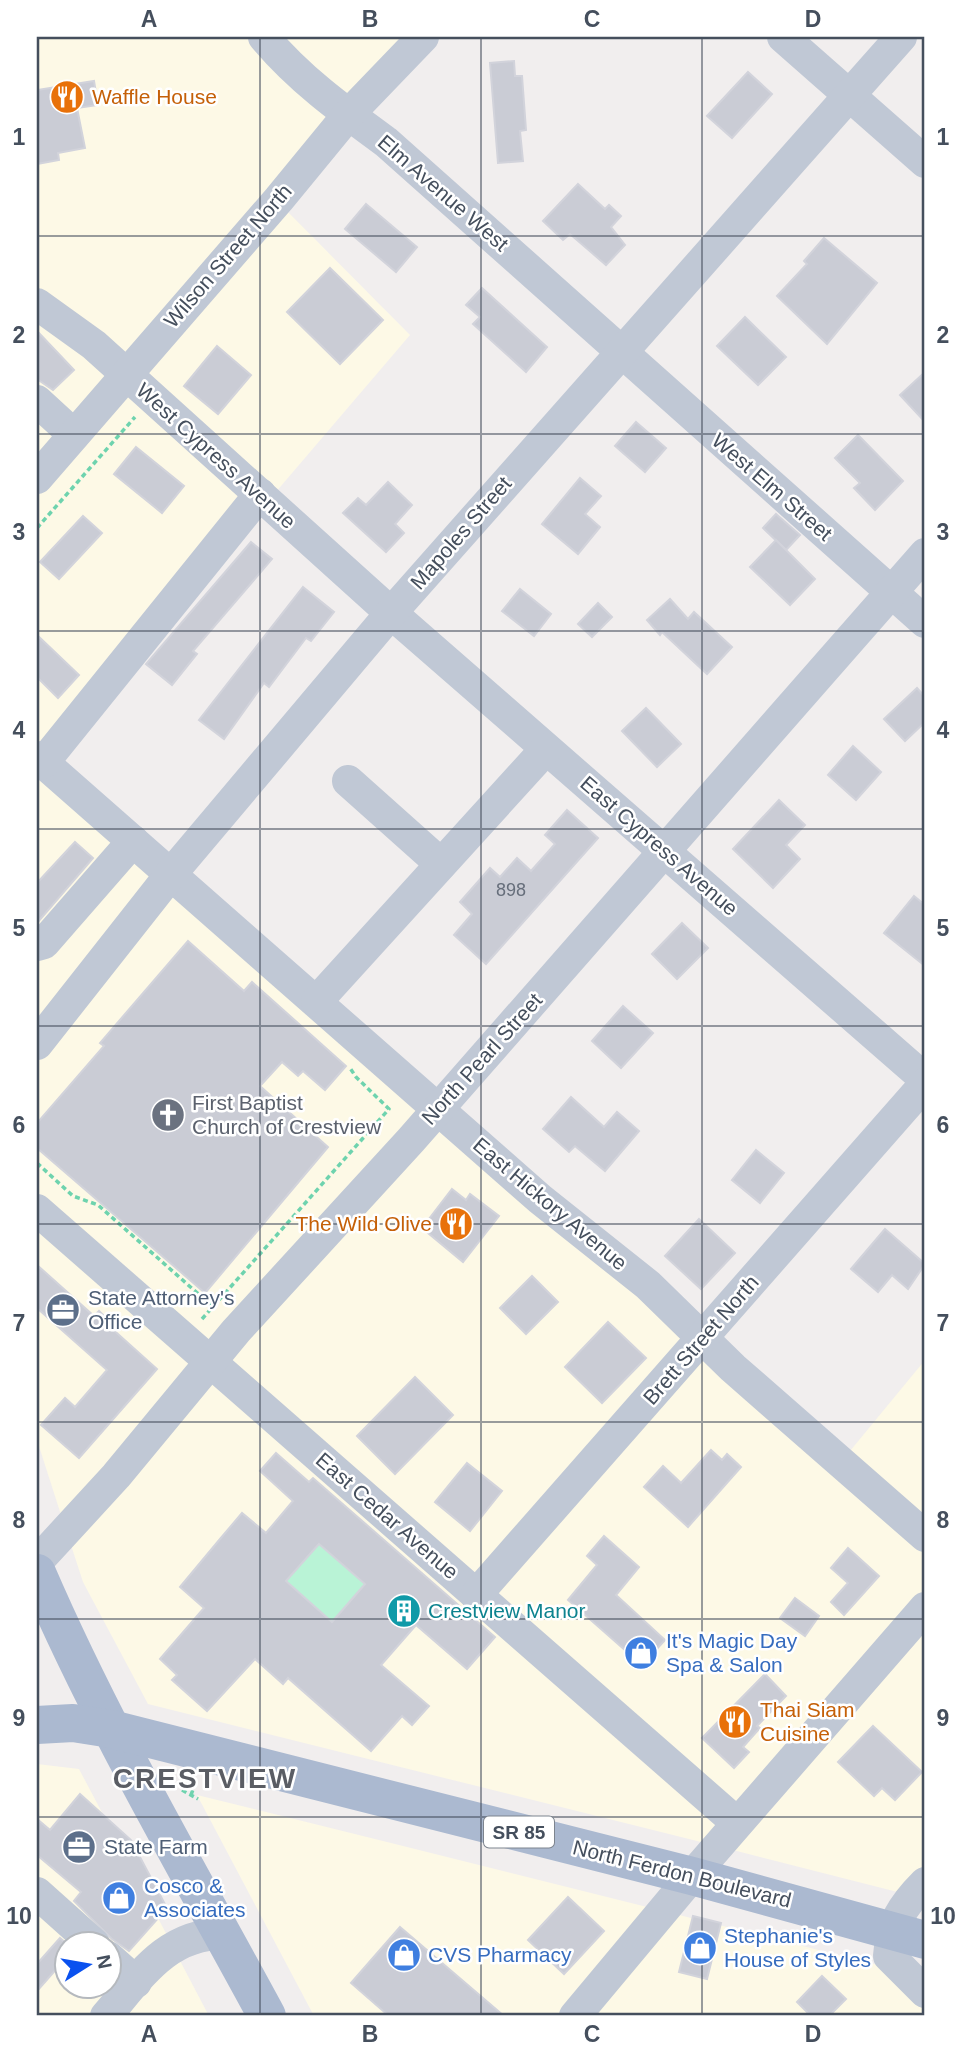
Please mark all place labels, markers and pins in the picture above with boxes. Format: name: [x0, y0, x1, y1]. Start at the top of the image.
restaurant icon: Waffle House: [48, 78, 86, 116]
place label: Waffle House: [92, 85, 217, 108]
place label: First Baptist Church of Crestview: [192, 1091, 382, 1138]
church icon: First Baptist Church of Crestview: [149, 1096, 187, 1134]
restaurant icon: The Wild Olive: [437, 1205, 475, 1243]
place label: The Wild Olive: [295, 1212, 432, 1235]
place label: State Attorney's Office: [88, 1286, 234, 1333]
office icon: State Attorney's Office: [44, 1291, 82, 1329]
building icon: Crestview Manor: [385, 1592, 423, 1630]
place label: Crestview Manor: [428, 1599, 586, 1622]
place label: It's Magic Day Spa & Salon: [666, 1629, 798, 1676]
shop icon: It's Magic Day Spa & Salon: [622, 1634, 660, 1672]
place label: Thai Siam Cuisine: [760, 1698, 855, 1745]
restaurant icon: Thai Siam Cuisine: [716, 1703, 754, 1741]
office icon: State Farm: [60, 1828, 98, 1866]
place label: State Farm: [104, 1835, 208, 1858]
place label: Cosco & Associates: [144, 1874, 246, 1921]
shop icon: Cosco & Associates: [100, 1879, 138, 1917]
place label: Stephanie's House of Styles: [724, 1924, 871, 1971]
shop icon: Stephanie's House of Styles: [681, 1929, 719, 1967]
shop icon: CVS Pharmacy: [385, 1936, 423, 1974]
place label: CVS Pharmacy: [428, 1943, 572, 1966]

